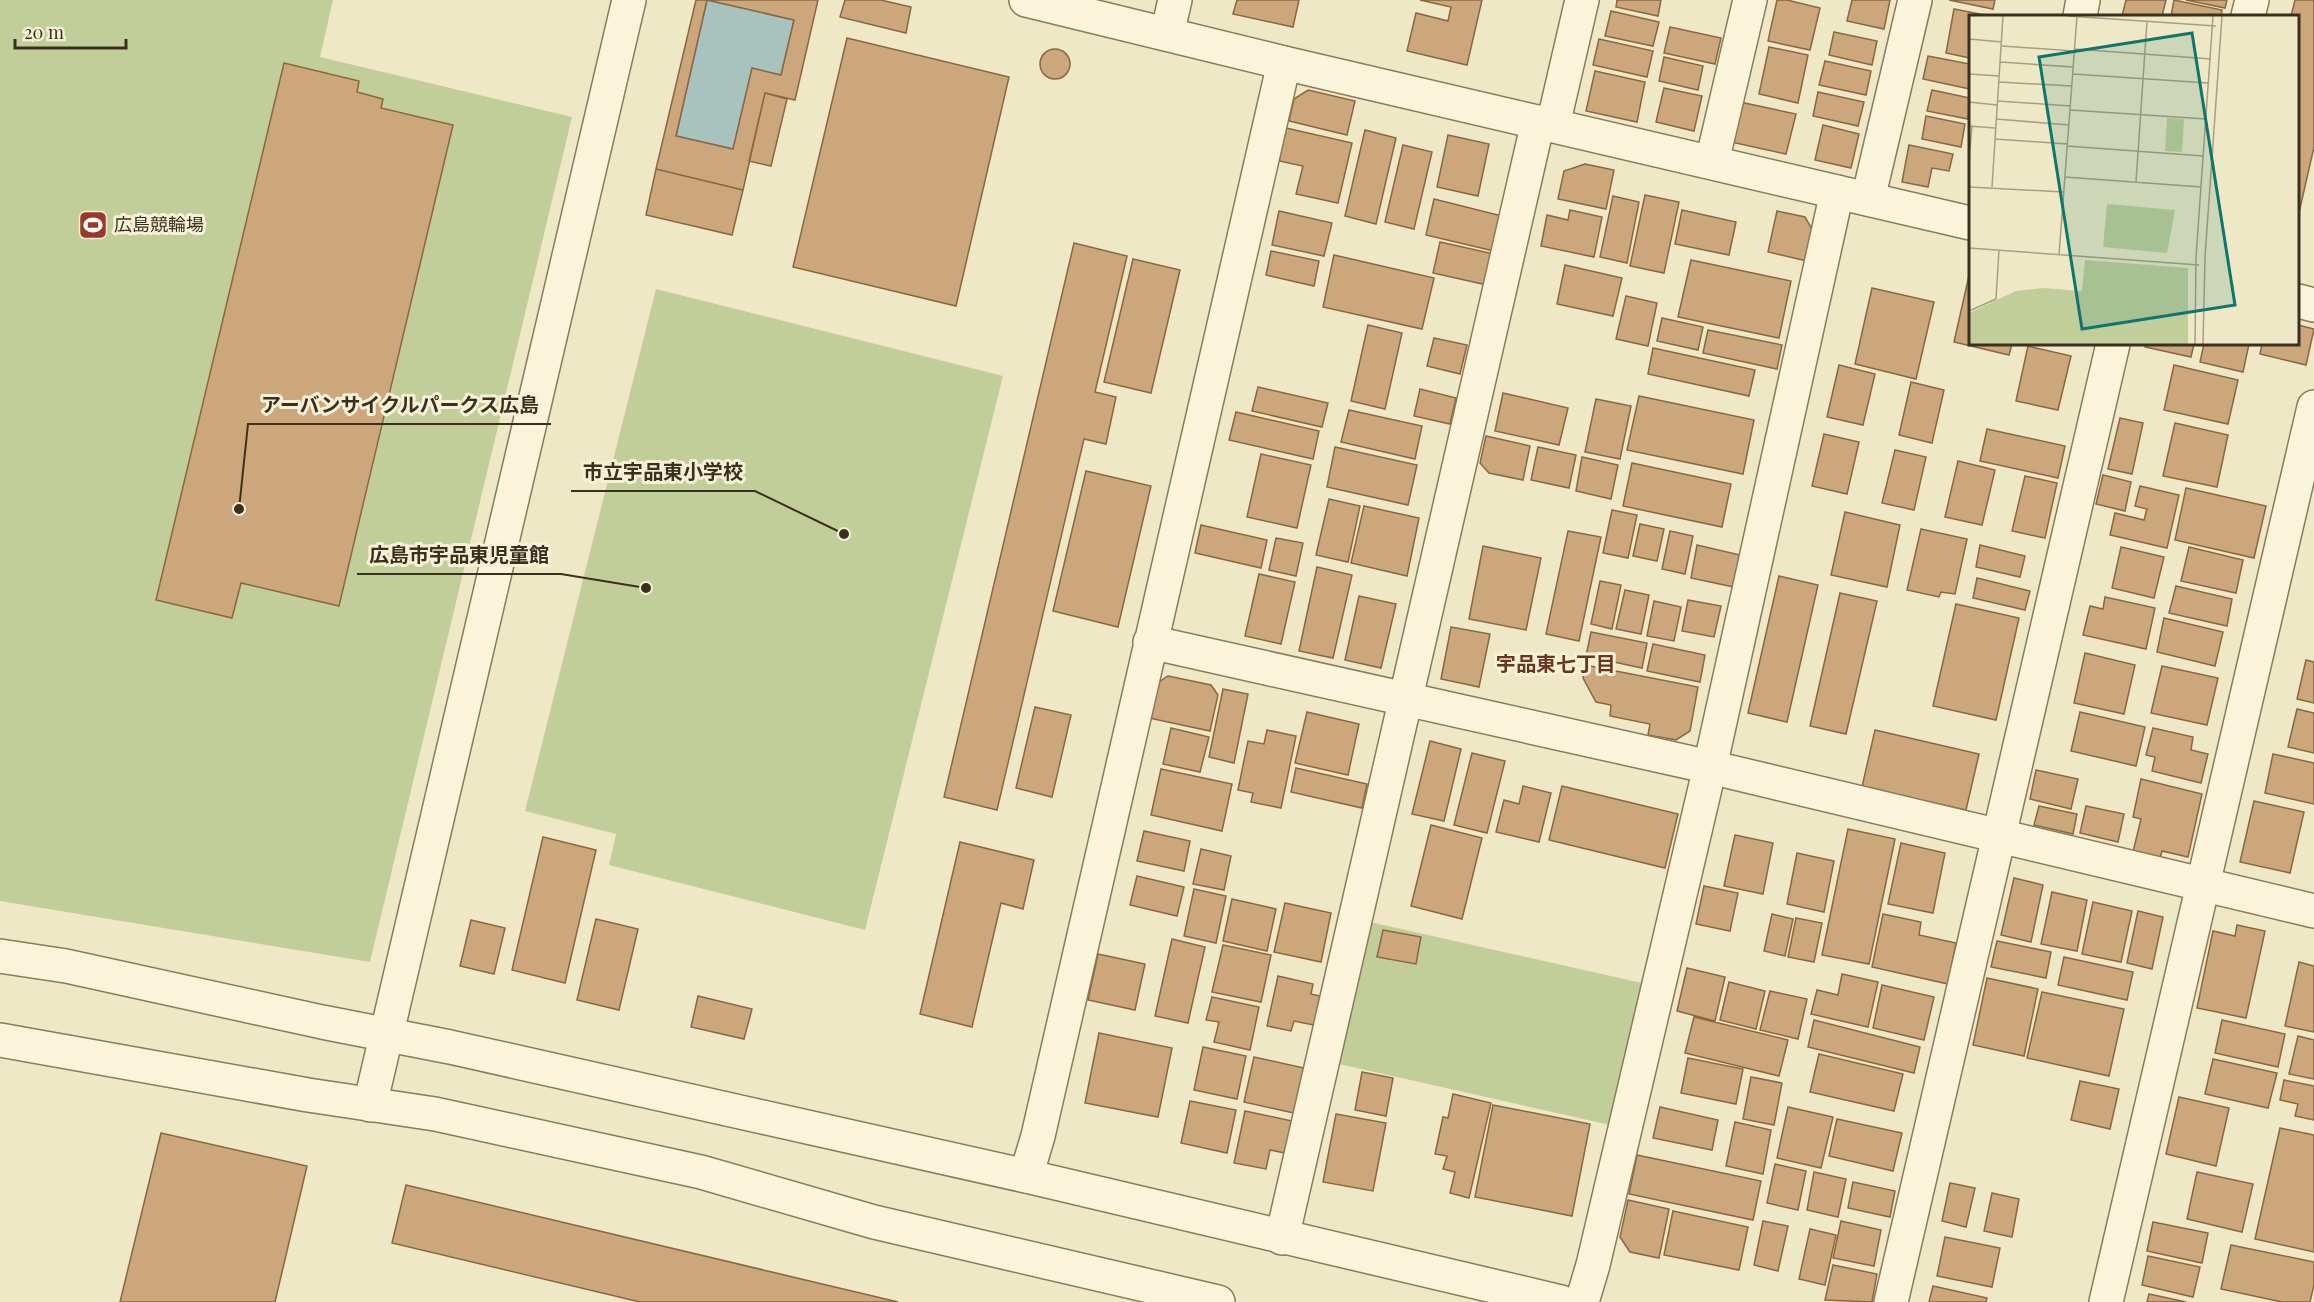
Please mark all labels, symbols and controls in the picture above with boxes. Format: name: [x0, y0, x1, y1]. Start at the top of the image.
scale bar: [15, 12, 126, 50]
inset map: [1969, 15, 2299, 345]
text: 20 m: [24, 20, 64, 44]
sports icon: 広島競輪場: [77, 209, 109, 241]
place label: 広島競輪場: [114, 212, 204, 236]
callout: アーバンサイクルパークス広島: [248, 386, 551, 424]
text: アーバンサイクルパークス広島: [261, 390, 539, 417]
callout: 市立宇品東小学校: [571, 453, 755, 491]
text: 市立宇品東小学校: [583, 457, 743, 484]
callout: 広島市宇品東児童館: [357, 536, 561, 574]
text: 広島市宇品東児童館: [369, 540, 549, 567]
district label: 宇品東七丁目: [1496, 649, 1616, 676]

